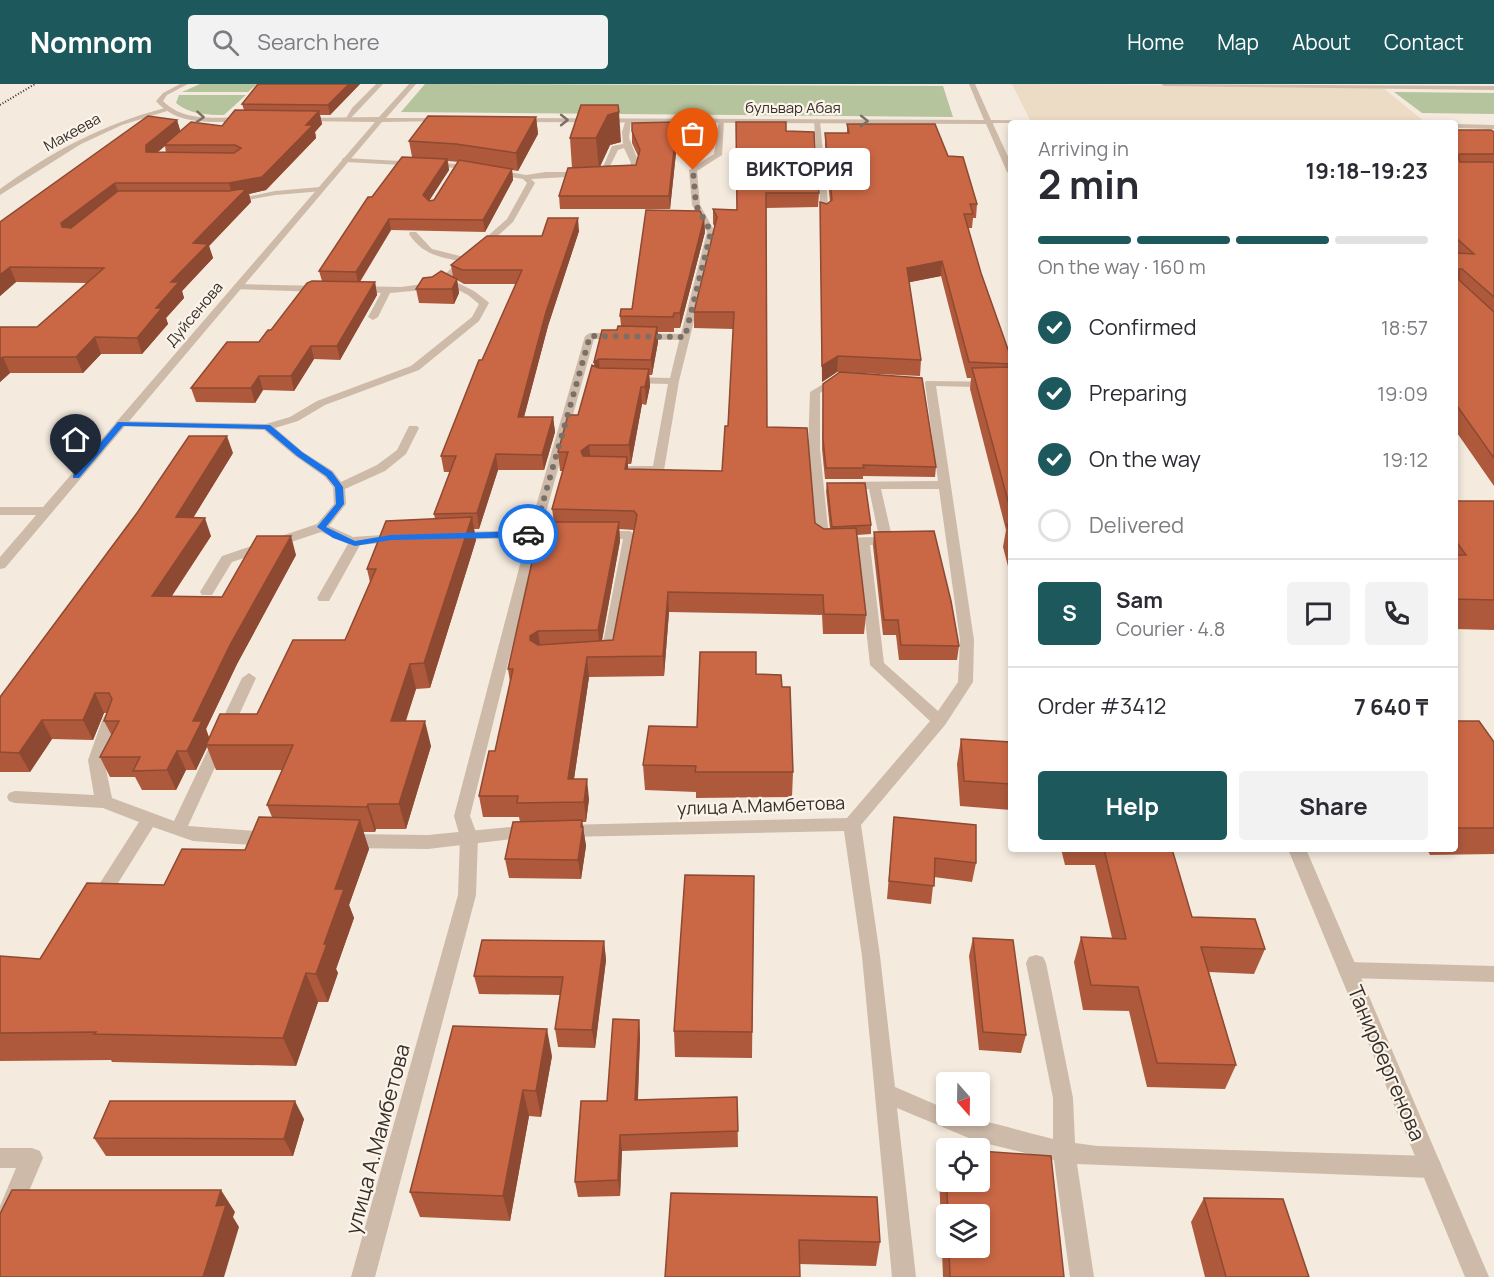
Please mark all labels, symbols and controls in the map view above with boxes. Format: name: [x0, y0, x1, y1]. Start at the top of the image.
search box: [188, 15, 608, 69]
text: Nomnom: [30, 23, 152, 61]
icon: search: [209, 26, 242, 59]
text: Search here: [257, 27, 380, 57]
text: Home: [1127, 28, 1184, 56]
text: Map: [1217, 28, 1259, 56]
text: About: [1292, 28, 1351, 56]
text: Contact: [1384, 28, 1464, 56]
street label: бульвар Абая: [745, 97, 841, 118]
street label: Макеева: [40, 108, 104, 156]
pin: [667, 108, 718, 170]
one-way arrow: [196, 110, 205, 123]
one-way arrow: [560, 114, 569, 126]
one-way arrow: [860, 115, 869, 127]
icon: bag: [676, 117, 709, 150]
text: Arriving in: [1038, 135, 1129, 162]
callout: ВИКТОРИЯ: [729, 149, 870, 191]
text: ВИКТОРИЯ: [746, 155, 853, 182]
text: 19:18–19:23: [1306, 156, 1428, 186]
text: 2 min: [1038, 157, 1139, 211]
text: On the way · 160 m: [1038, 253, 1206, 280]
street label: Дуйсенова: [161, 277, 227, 351]
icon: check: [1038, 311, 1071, 344]
text: Confirmed: [1089, 312, 1197, 342]
text: 18:57: [1381, 314, 1428, 341]
icon: check: [1038, 377, 1071, 410]
text: Preparing: [1089, 378, 1187, 408]
text: 19:09: [1377, 380, 1428, 407]
pin: [50, 414, 101, 476]
icon: home: [59, 423, 92, 456]
icon: check: [1038, 443, 1071, 476]
text: On the way: [1089, 444, 1201, 474]
text: 19:12: [1383, 446, 1428, 473]
courier: [498, 504, 558, 564]
text: Delivered: [1089, 510, 1184, 540]
icon: car: [512, 518, 545, 551]
button: chat: [1287, 582, 1350, 645]
button: phone: [1365, 582, 1428, 645]
text: Sam: [1116, 585, 1163, 615]
text: S: [1062, 598, 1077, 628]
text: Courier · 4.8: [1116, 615, 1225, 642]
text: Order #3412: [1038, 691, 1166, 721]
text: 7 640 ₸: [1354, 692, 1428, 722]
button: Help: [1038, 771, 1227, 840]
button: Share: [1239, 771, 1428, 840]
street label: улица А.Мамбетова: [677, 790, 845, 820]
street label: Танирбергенова: [1342, 981, 1432, 1145]
street label: улица А.Мамбетова: [338, 1041, 416, 1237]
north arrow: [936, 1072, 990, 1126]
map controls: [936, 1072, 990, 1258]
button: locate: [936, 1138, 990, 1192]
button: layers: [936, 1204, 990, 1258]

